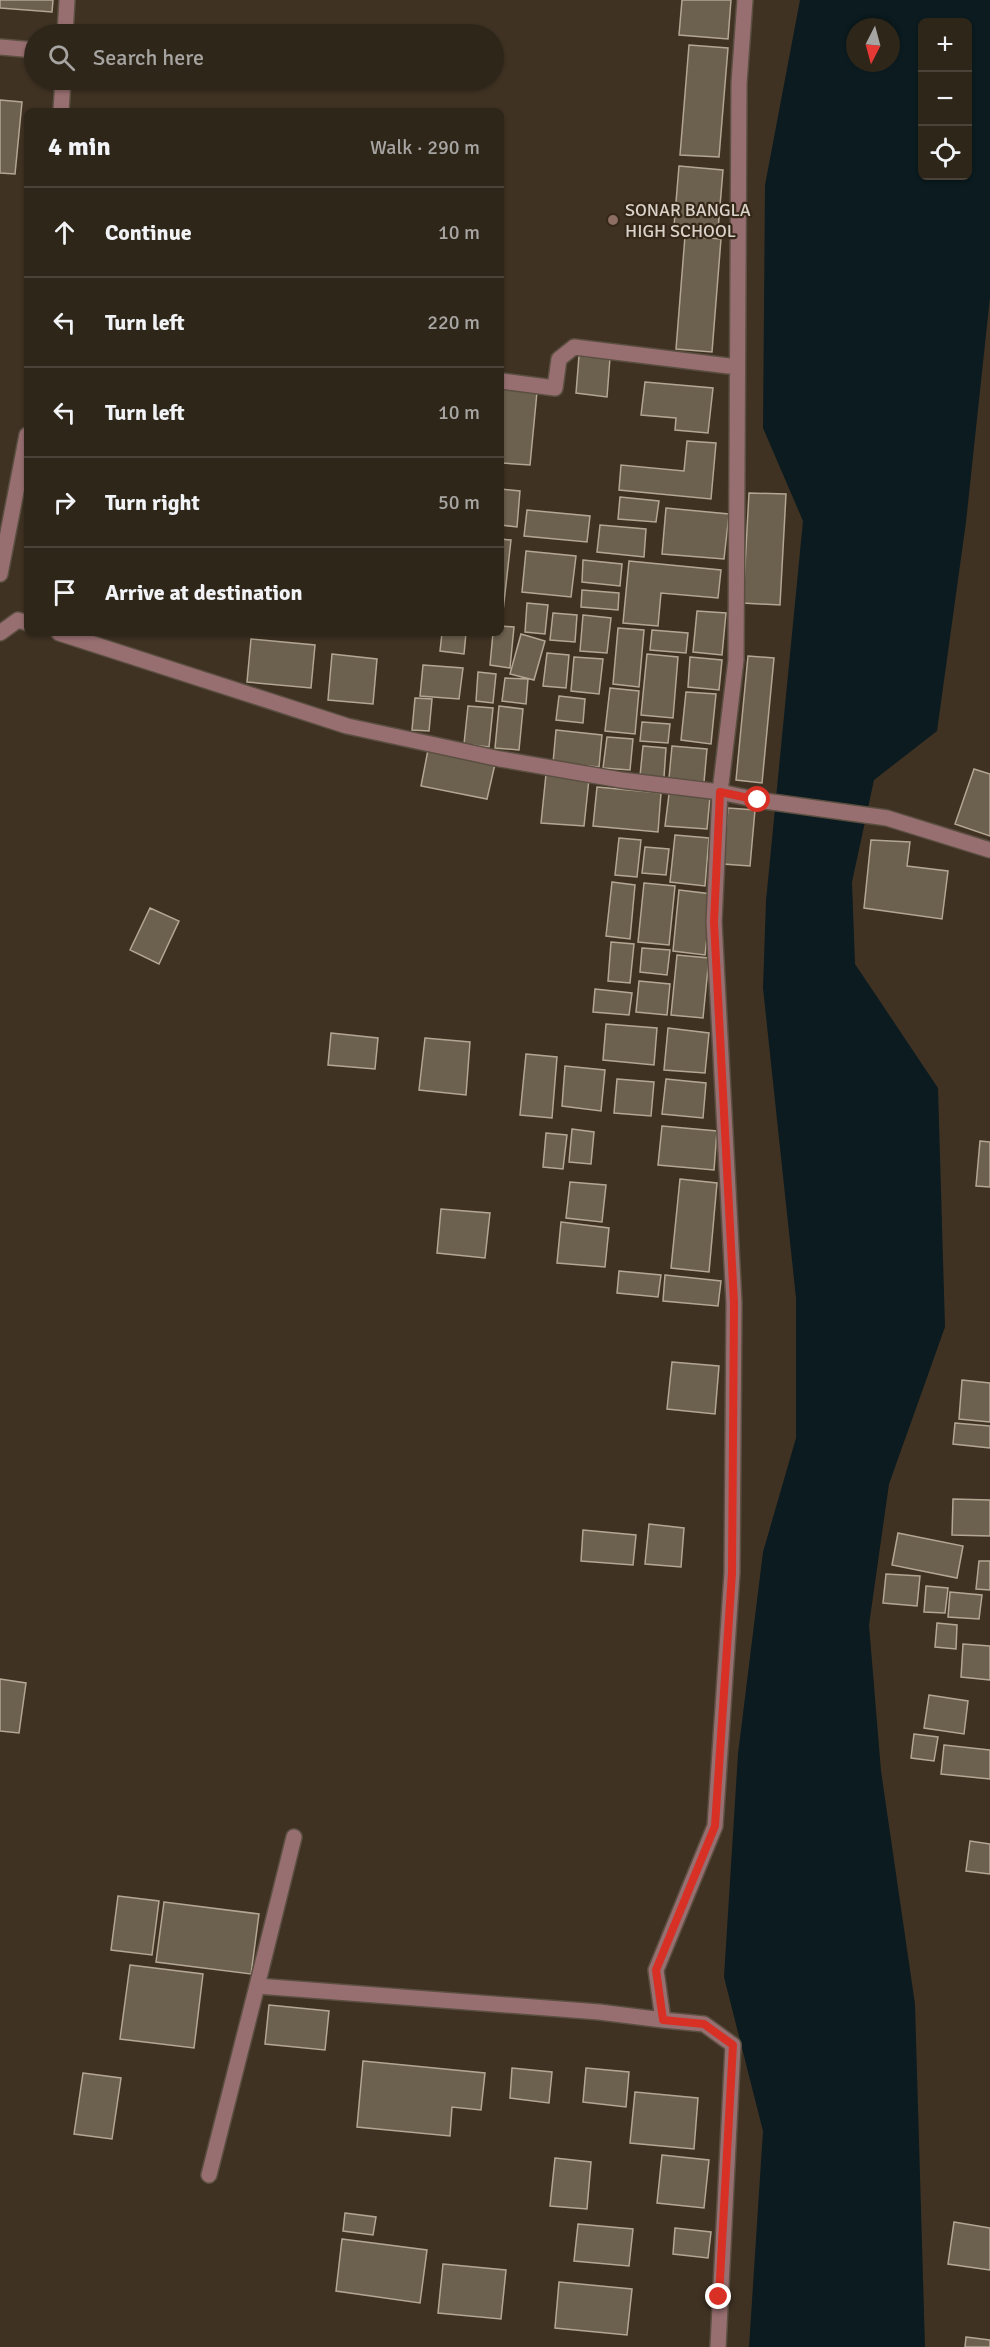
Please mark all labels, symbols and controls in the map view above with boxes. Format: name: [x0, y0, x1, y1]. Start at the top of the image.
north arrow: [846, 18, 900, 72]
map controls: [918, 18, 972, 180]
button: +: [918, 18, 972, 72]
search box: [24, 24, 504, 90]
icon: search: [45, 41, 78, 74]
text: Search here: [93, 44, 204, 71]
button: −: [918, 72, 972, 126]
button: locate: [918, 126, 972, 180]
text: 4 min: [48, 131, 111, 163]
text: Walk · 290 m: [370, 135, 480, 160]
place label: SONAR BANGLA HIGH SCHOOL: [625, 199, 751, 242]
marker: SONAR BANGLA HIGH SCHOOL: [606, 213, 620, 227]
icon: ahead: [48, 216, 81, 249]
text: Continue: [105, 219, 192, 246]
text: 10 m: [438, 220, 480, 245]
icon: left: [48, 306, 81, 339]
text: Turn left: [105, 309, 185, 336]
text: 220 m: [427, 310, 480, 335]
icon: left: [48, 396, 81, 429]
text: Turn left: [105, 399, 185, 426]
text: 10 m: [438, 400, 480, 425]
icon: right: [48, 486, 81, 519]
text: Turn right: [105, 489, 200, 516]
text: 50 m: [438, 490, 480, 515]
icon: arrive: [48, 576, 81, 609]
text: Arrive at destination: [105, 579, 302, 606]
route start: [744, 786, 770, 812]
route end: [705, 2283, 731, 2309]

